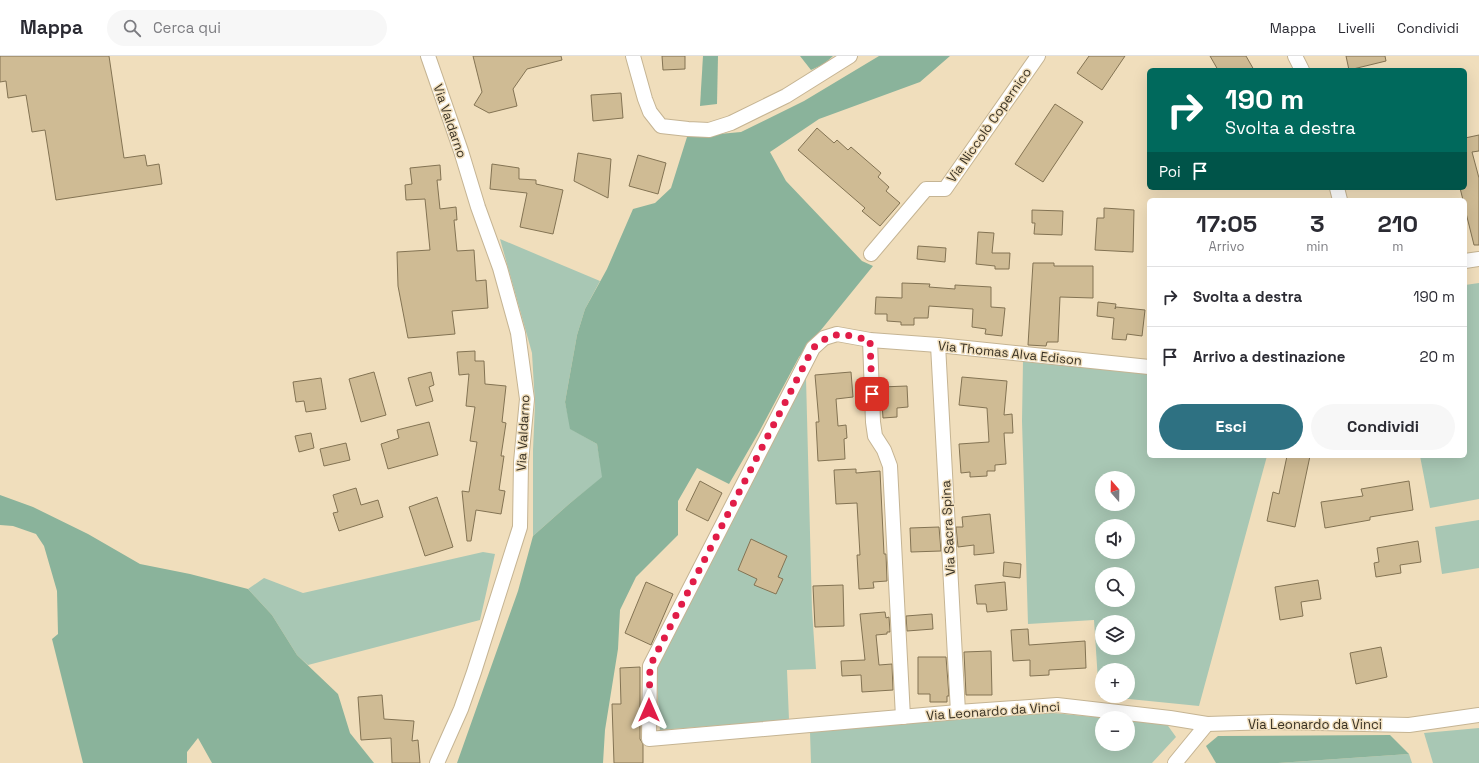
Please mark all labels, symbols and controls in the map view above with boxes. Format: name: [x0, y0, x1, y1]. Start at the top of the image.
search box: [107, 10, 387, 46]
text: Mappa: [20, 15, 83, 40]
icon: search: [121, 17, 143, 39]
text: Cerca qui: [153, 18, 221, 37]
text: Mappa: [1270, 19, 1316, 37]
text: Livelli: [1338, 19, 1375, 37]
text: Condividi: [1397, 19, 1459, 37]
street label: Via Niccolò Copernico: [943, 64, 1035, 186]
text: 190 m: [1225, 81, 1304, 117]
street label: Via Valdarno: [429, 82, 471, 160]
icon: right: [1159, 84, 1211, 136]
text: Svolta a destra: [1225, 116, 1356, 139]
icon: arrive: [1189, 160, 1211, 182]
text: Poi: [1159, 162, 1181, 181]
text: 17:05: [1196, 208, 1257, 239]
text: 3: [1310, 208, 1325, 239]
text: 210: [1377, 208, 1418, 239]
text: Arrivo: [1209, 238, 1245, 255]
text: min: [1306, 238, 1328, 255]
text: m: [1392, 238, 1403, 255]
icon: right: [1159, 286, 1181, 308]
text: Svolta a destra: [1193, 287, 1302, 306]
text: 190 m: [1413, 287, 1455, 306]
street label: Via Thomas Alva Edison: [937, 337, 1083, 369]
icon: arrive: [1159, 346, 1181, 368]
text: Arrivo a destinazione: [1193, 347, 1345, 366]
text: 20 m: [1420, 347, 1455, 366]
pin: [855, 377, 889, 411]
icon: arrive: [861, 383, 883, 405]
street label: Via Valdarno: [512, 394, 534, 472]
button: Esci: [1159, 404, 1303, 450]
button: Condividi: [1311, 404, 1455, 450]
north arrow: [1095, 471, 1135, 511]
map controls: [1095, 471, 1135, 751]
street label: Via Sacra Spina: [937, 479, 959, 576]
button: sound: [1095, 519, 1135, 559]
button: search: [1095, 567, 1135, 607]
button: layers: [1095, 615, 1135, 655]
button: +: [1095, 663, 1135, 703]
position arrow: [628, 689, 670, 731]
street label: Via Leonardo da Vinci: [926, 698, 1060, 724]
button: −: [1095, 711, 1135, 751]
street label: Via Leonardo da Vinci: [1248, 716, 1382, 733]

